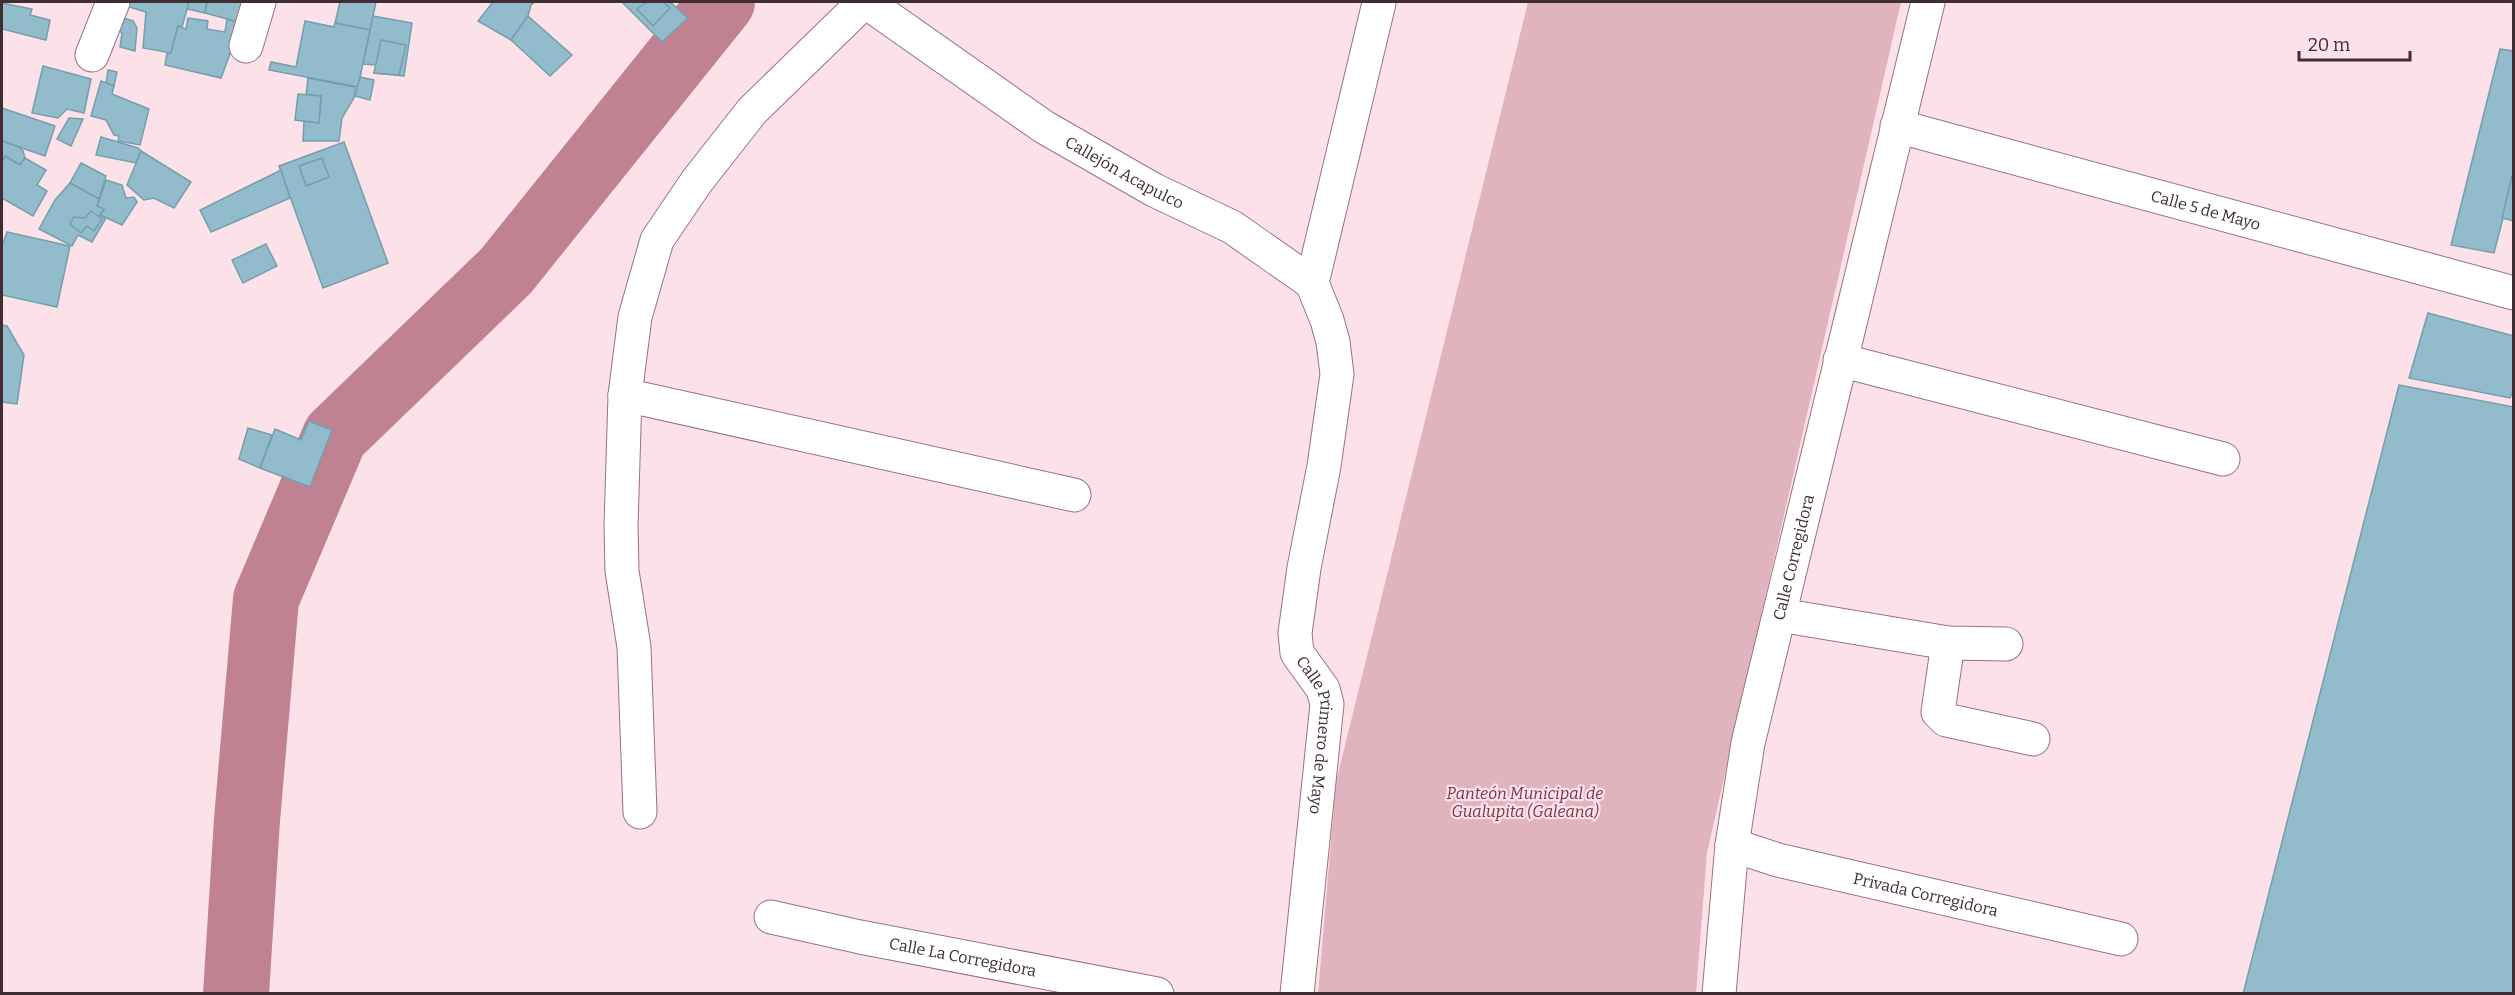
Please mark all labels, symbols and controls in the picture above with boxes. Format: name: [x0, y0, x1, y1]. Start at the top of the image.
scale bar: [2299, 24, 2410, 62]
text: 20 m: [2308, 34, 2350, 56]
street label: Callejón Acapulco: [1062, 132, 1187, 212]
street label: Calle 5 de Mayo: [2149, 186, 2263, 234]
street label: Calle Corregidora: [1769, 492, 1818, 622]
street label: Calle Primero de Mayo: [1293, 652, 1337, 815]
park label: Panteón Municipal de Gualupita (Galeana): [1447, 784, 1603, 821]
street label: Privada Corregidora: [1852, 868, 2000, 920]
street label: Calle La Corregidora: [888, 933, 1038, 980]

